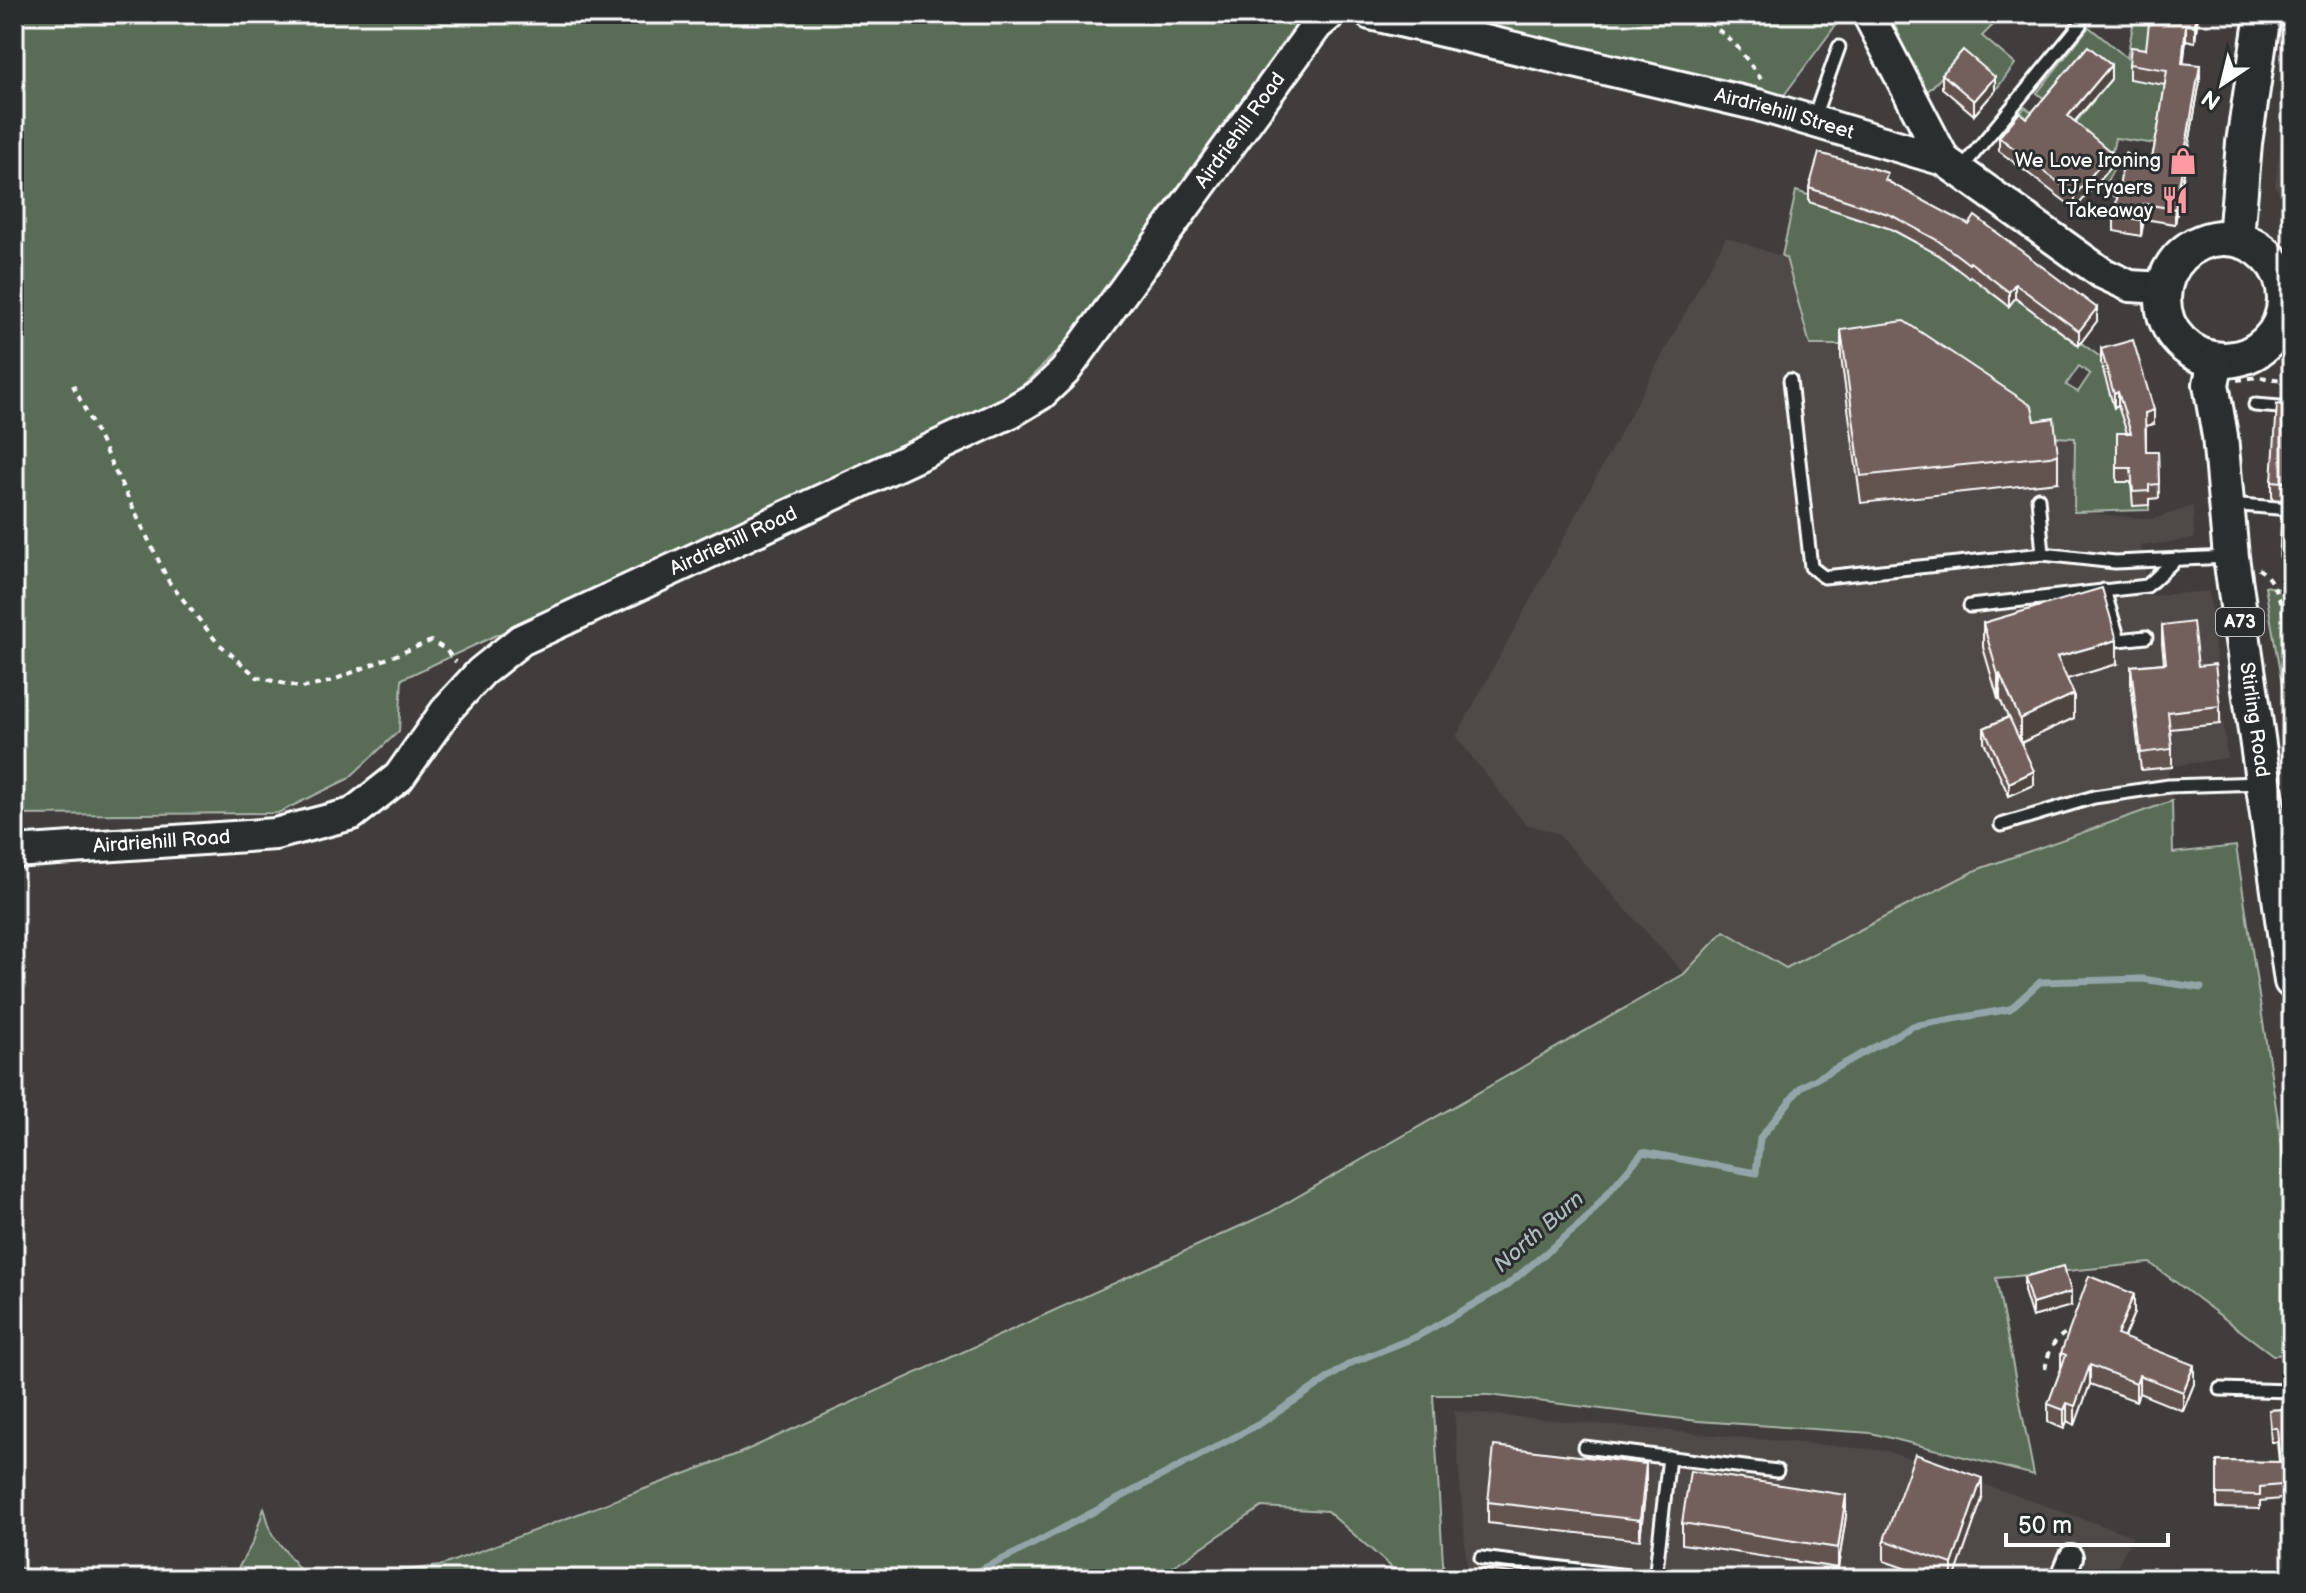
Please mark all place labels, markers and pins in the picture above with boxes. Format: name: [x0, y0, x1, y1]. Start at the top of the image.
shop icon: We Love Ironing: [2168, 146, 2198, 176]
place label: We Love Ironing: [2015, 149, 2161, 173]
place label: TJ Fryaers Takeaway: [2057, 176, 2153, 223]
restaurant icon: TJ Fryaers Takeaway: [2160, 185, 2190, 215]

